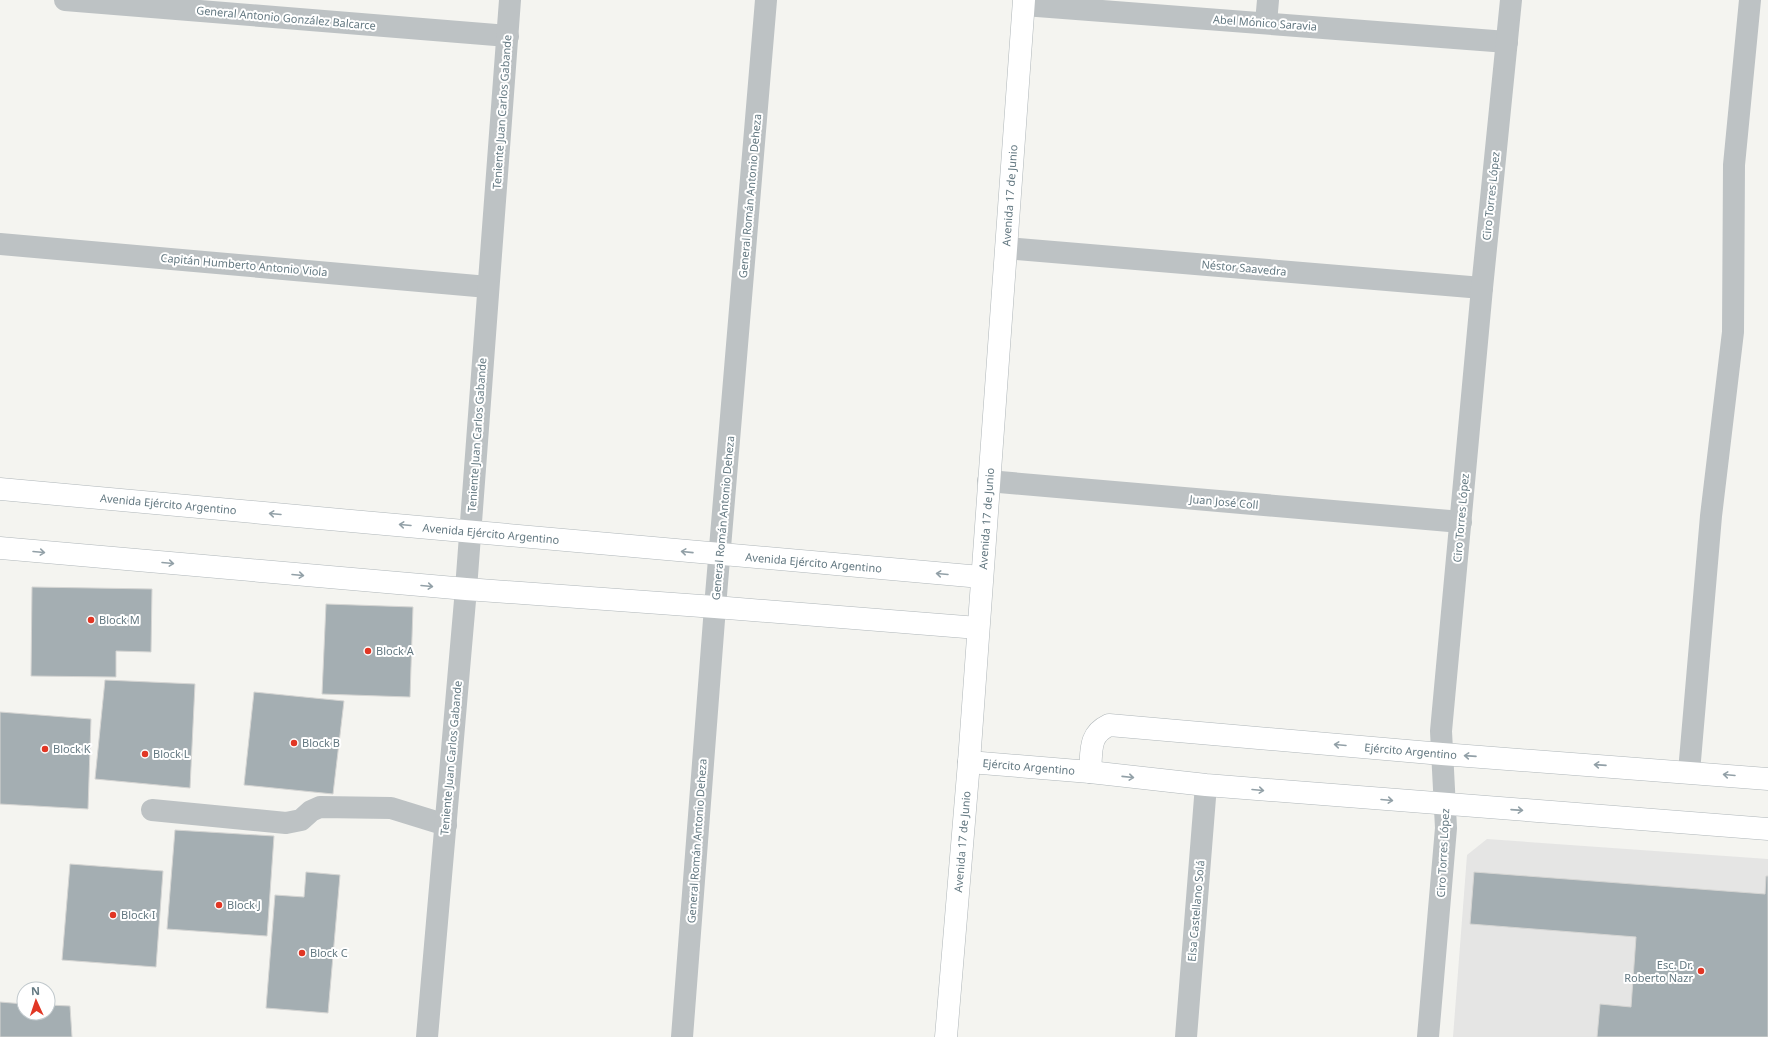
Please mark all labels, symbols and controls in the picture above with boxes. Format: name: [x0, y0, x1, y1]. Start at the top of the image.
street label: General Antonio González Balcarce: [196, 2, 376, 33]
street label: Abel Mónico Saravia: [1213, 11, 1317, 34]
street label: Teniente Juan Carlos Gabande: [489, 34, 514, 190]
street label: General Román Antonio Deheza: [735, 113, 764, 279]
street label: Avenida 17 de Junio: [998, 144, 1021, 247]
street label: Ciro Torres López: [1478, 151, 1503, 241]
street label: Capitán Humberto Antonio Viola: [160, 250, 328, 279]
street label: Néstor Saavedra: [1201, 256, 1287, 279]
street label: Teniente Juan Carlos Gabande: [464, 357, 489, 513]
street label: General Román Antonio Deheza: [708, 435, 737, 601]
street label: Avenida 17 de Junio: [975, 467, 997, 570]
street label: Ciro Torres López: [1449, 473, 1472, 563]
street label: Avenida Ejército Argentino: [99, 490, 238, 517]
street label: Juan José Coll: [1188, 491, 1259, 512]
one-way arrow: [269, 510, 282, 517]
street label: Avenida Ejército Argentino: [422, 520, 560, 547]
one-way arrow: [399, 521, 412, 529]
one-way arrow: [32, 548, 45, 555]
one-way arrow: [681, 548, 694, 556]
street label: Avenida Ejército Argentino: [745, 549, 883, 576]
one-way arrow: [161, 560, 174, 567]
one-way arrow: [936, 570, 949, 577]
one-way arrow: [291, 571, 304, 578]
one-way arrow: [420, 582, 433, 590]
place label: Block M: [99, 612, 140, 627]
marker: Block M: [86, 615, 96, 625]
place label: Block A: [376, 643, 415, 658]
marker: Block A: [363, 646, 373, 656]
street label: Teniente Juan Carlos Gabande: [436, 680, 465, 836]
place label: Block B: [302, 735, 340, 750]
marker: Block B: [289, 738, 299, 748]
street label: Ejército Argentino: [1364, 739, 1458, 762]
place label: Block K: [53, 741, 91, 756]
one-way arrow: [1334, 741, 1347, 748]
marker: Block K: [40, 744, 50, 754]
place label: Block L: [153, 746, 190, 761]
marker: Block L: [140, 749, 150, 759]
one-way arrow: [1464, 752, 1477, 759]
street label: Ejército Argentino: [982, 755, 1076, 778]
street label: General Román Antonio Deheza: [683, 758, 710, 924]
one-way arrow: [1594, 762, 1607, 769]
one-way arrow: [1723, 772, 1736, 779]
one-way arrow: [1121, 773, 1134, 780]
one-way arrow: [1251, 786, 1264, 793]
street label: Avenida 17 de Junio: [950, 790, 974, 893]
one-way arrow: [1380, 797, 1393, 804]
one-way arrow: [1510, 807, 1523, 814]
street label: Ciro Torres López: [1433, 808, 1452, 898]
street label: Elsa Castellano Solá: [1184, 860, 1207, 962]
place label: Block J: [227, 897, 261, 912]
marker: Block J: [214, 900, 224, 910]
place label: Block I: [121, 907, 156, 922]
marker: Block I: [108, 910, 118, 920]
place label: Block C: [310, 945, 348, 960]
marker: Block C: [297, 948, 307, 958]
place label: Esc. Dr. Roberto Nazr: [1624, 957, 1693, 985]
marker: Esc. Dr. Roberto Nazr: [1696, 966, 1706, 976]
north arrow: [16, 981, 56, 1021]
text: N: [31, 983, 40, 998]

